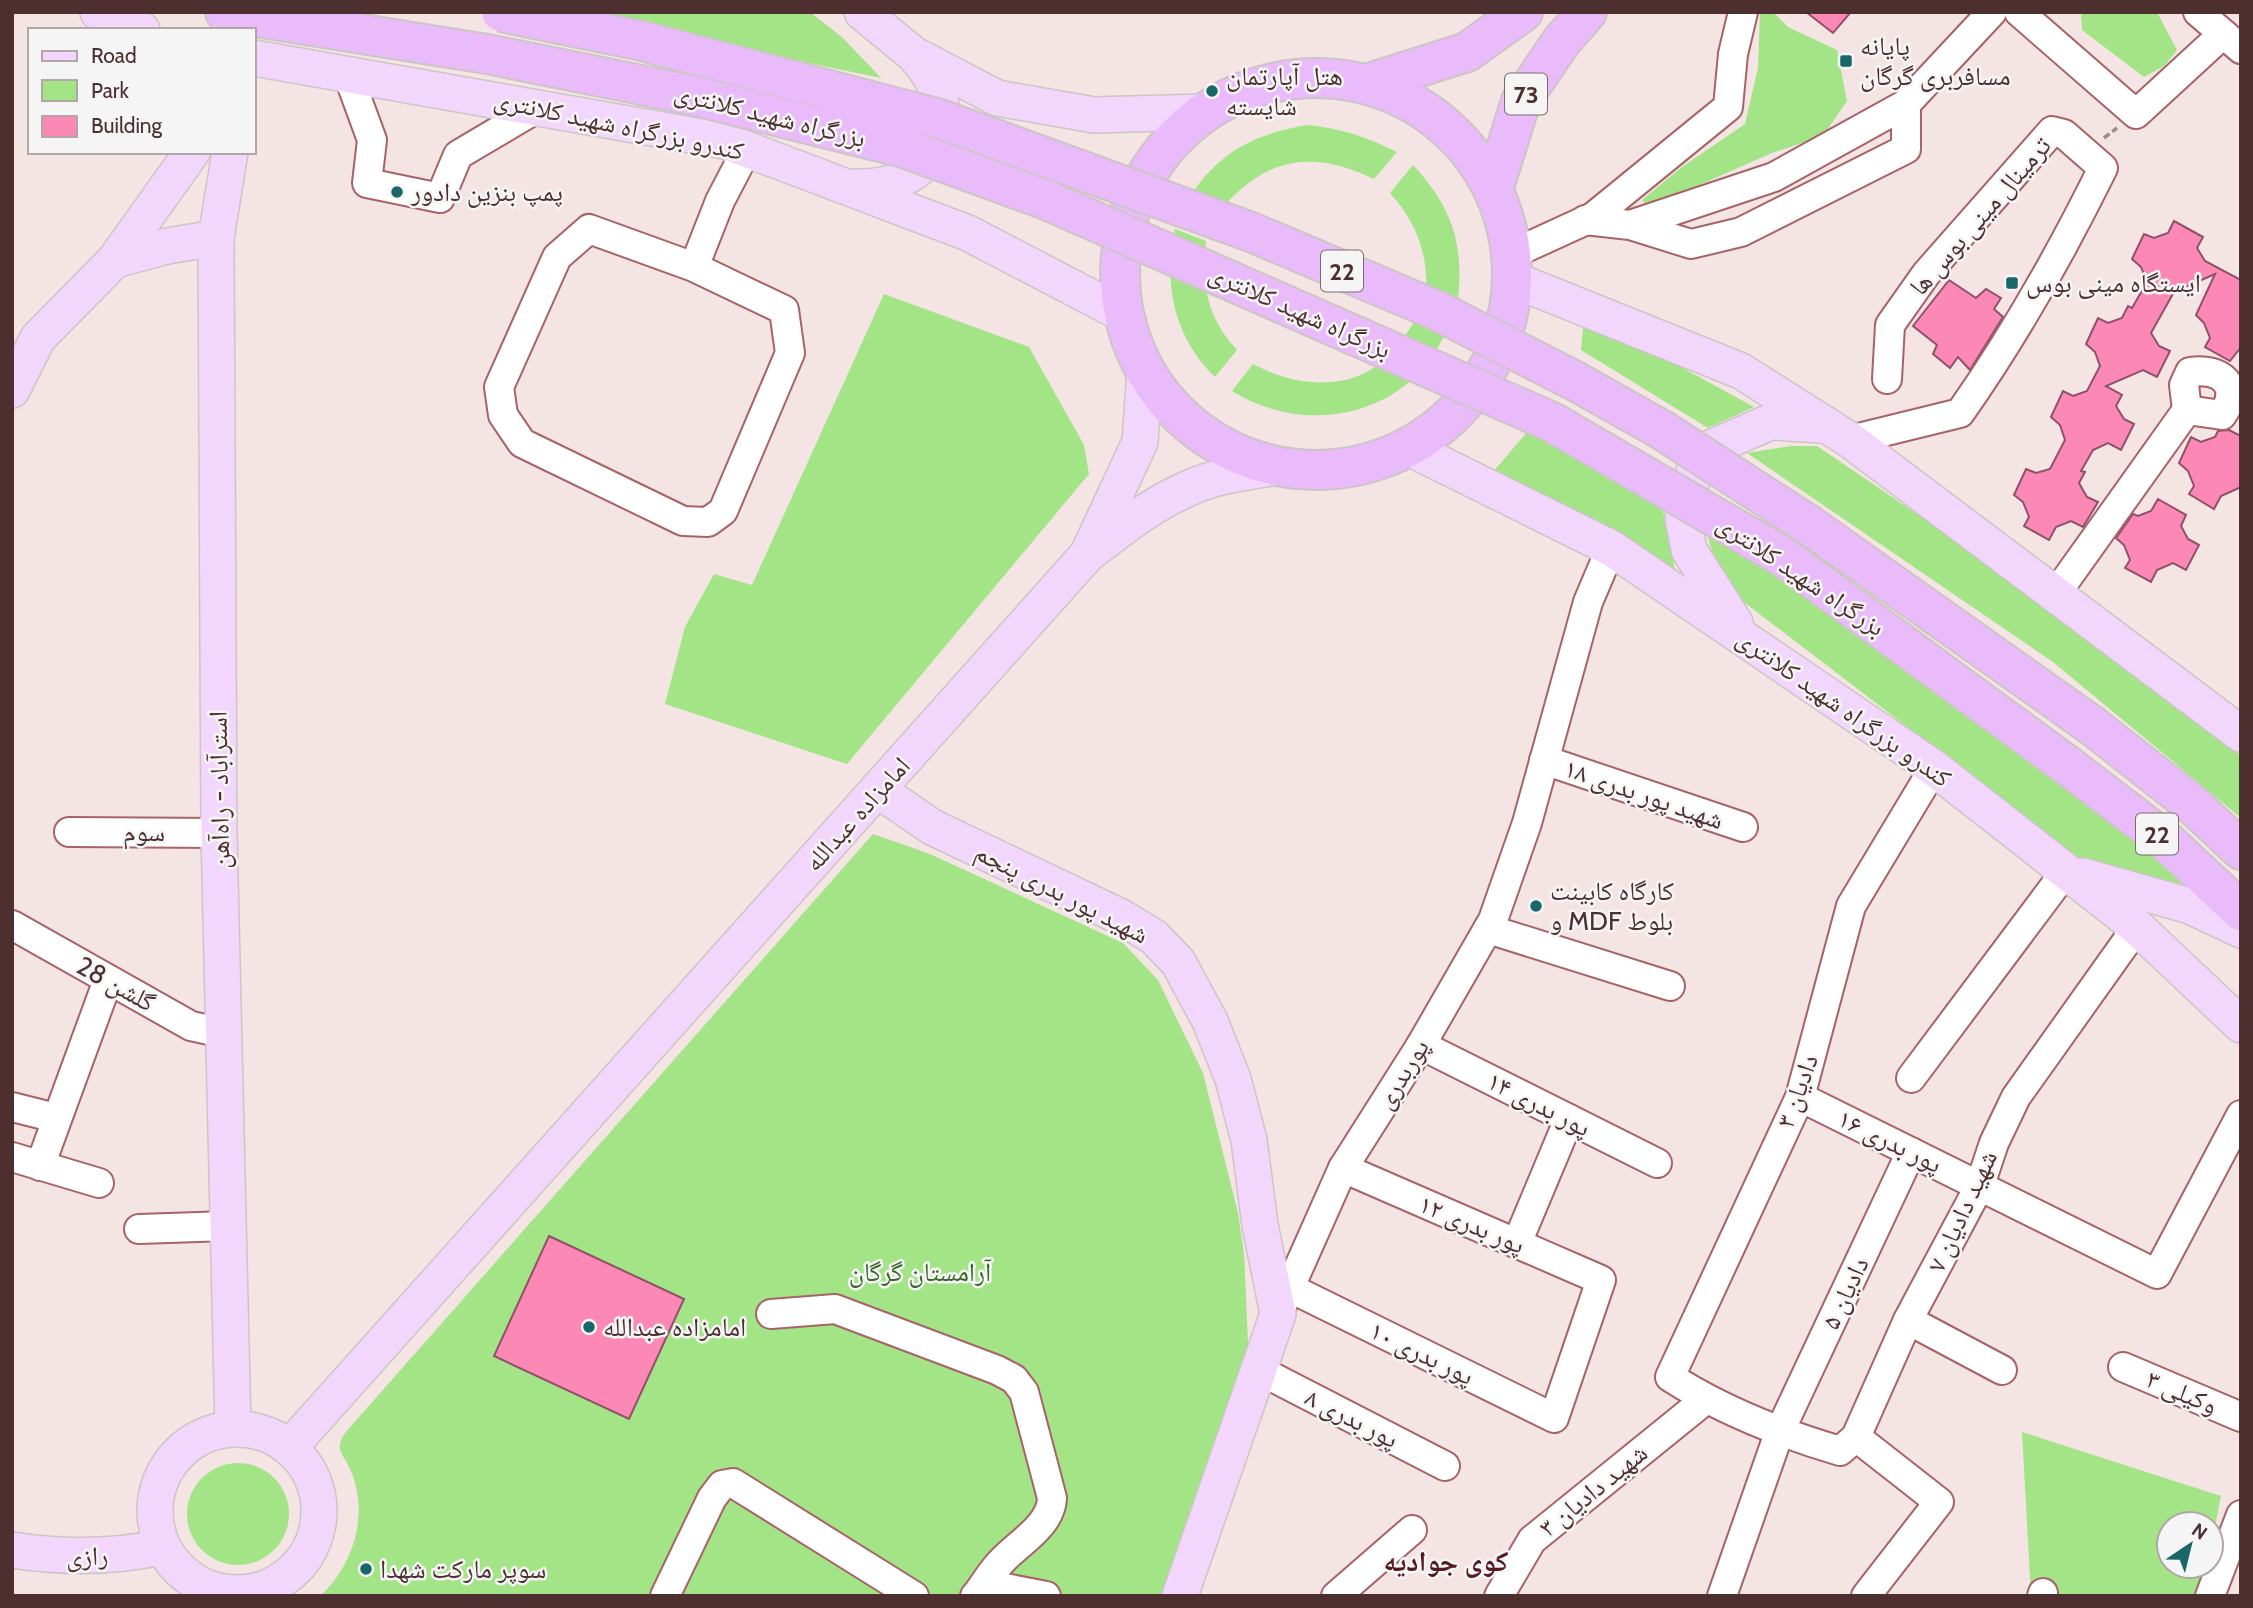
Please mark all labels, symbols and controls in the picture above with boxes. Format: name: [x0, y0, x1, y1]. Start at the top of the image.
legend: [28, 28, 256, 154]
place label: پایانه مسافربری گرگان: [1860, 30, 2011, 92]
text: Road: [91, 43, 137, 68]
marker: پایانه مسافربری گرگان: [1838, 53, 1854, 69]
place label: هتل آپارتمان شایسته: [1226, 60, 1343, 122]
road number: 73: [1505, 74, 1547, 114]
street label: بزرگراه شهید کلانتری: [671, 76, 869, 154]
text: Park: [91, 78, 129, 103]
street label: کندرو بزرگراه شهید کلانتری: [491, 83, 747, 167]
marker: هتل آپارتمان شایسته: [1204, 83, 1220, 99]
text: Building: [91, 113, 163, 138]
street label: ترمینال مینی بوس ها: [1902, 130, 2058, 302]
place label: پمپ بنزین دادور: [410, 176, 563, 208]
marker: پمپ بنزین دادور: [389, 184, 405, 200]
road number: 22: [1321, 250, 1363, 292]
street label: بزرگراه شهید کلانتری: [1204, 257, 1396, 365]
place label: ایستگاه مینی بوس: [2026, 267, 2201, 299]
marker: ایستگاه مینی بوس: [2004, 275, 2020, 291]
street label: بزرگراه شهید کلانتری: [1711, 507, 1891, 643]
street label: کندرو بزرگراه شهید کلانتری: [1731, 622, 1958, 794]
street label: استرآباد - راه‌آهن: [202, 711, 236, 869]
street label: امامزاده عبدالله: [797, 750, 917, 878]
street label: شهید پور بدری ۱۸: [1560, 752, 1728, 836]
road number: 22: [2136, 814, 2178, 854]
street label: سوم: [123, 816, 165, 850]
street label: شهید پور بدری پنجم: [969, 835, 1154, 951]
place label: کارگاه کابینت و MDF بلوط: [1550, 875, 1674, 937]
marker: کارگاه کابینت و MDF بلوط: [1528, 898, 1544, 914]
street label: گلشن 28: [71, 949, 161, 1019]
street label: پوربدری: [1368, 1033, 1436, 1115]
street label: دادیان ۳: [1769, 1050, 1825, 1132]
street label: پور بدری ۱۴: [1482, 1064, 1596, 1144]
street label: پور بدری ۱۶: [1833, 1102, 1947, 1180]
street label: شهید دادیان ۷: [1920, 1145, 2004, 1277]
street label: پور بدری ۱۲: [1414, 1187, 1530, 1261]
street label: دادیان ۵: [1814, 1252, 1876, 1334]
park label: آرامستان گرگان: [849, 1256, 993, 1288]
place label: امامزاده عبدالله: [603, 1311, 746, 1343]
street label: پور بدری ۱۰: [1365, 1314, 1479, 1392]
marker: امامزاده عبدالله: [581, 1319, 597, 1335]
street label: وکیلی ۳: [2142, 1363, 2222, 1421]
street label: پور بدری ۸: [1300, 1381, 1404, 1455]
street label: ۳ شهید دادیان: [1532, 1436, 1654, 1544]
north arrow: [2155, 1510, 2225, 1580]
text: N: [2187, 1518, 2212, 1545]
street label: رازی: [65, 1539, 109, 1573]
district label: کوی جوادیه: [1384, 1544, 1508, 1578]
place label: سوپر مارکت شهدا: [380, 1553, 546, 1585]
marker: سوپر مارکت شهدا: [358, 1561, 374, 1577]

